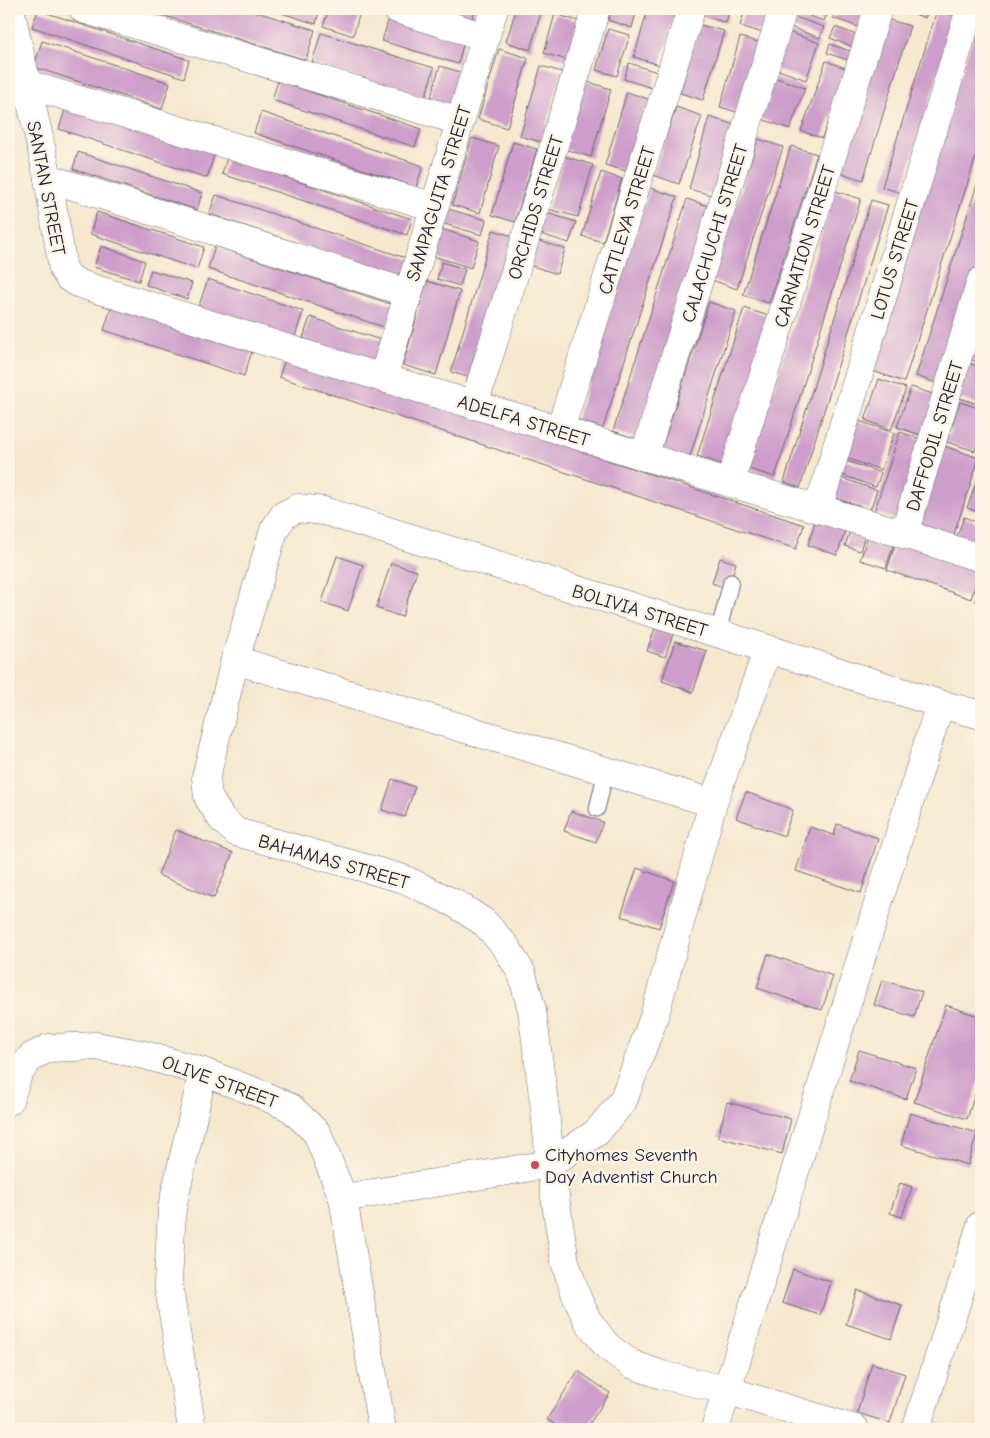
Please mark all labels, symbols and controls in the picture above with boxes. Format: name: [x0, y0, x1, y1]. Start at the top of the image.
street label: SAMPAGUITA STREET: [402, 103, 476, 284]
street label: SANTAN STREET: [22, 119, 70, 257]
street label: ORCHIDS STREET: [504, 132, 568, 282]
street label: CALACHUCHI STREET: [677, 141, 753, 325]
street label: CATTLEYA STREET: [594, 143, 660, 297]
street label: CARNATION STREET: [770, 162, 840, 330]
street label: LOTUS STREET: [866, 196, 924, 322]
street label: DAFFODIL STREET: [902, 358, 968, 514]
street label: ADELFA STREET: [455, 390, 592, 451]
street label: BOLIVIA STREET: [569, 580, 710, 642]
street label: BAHAMAS STREET: [256, 830, 412, 894]
street label: OLIVE STREET: [159, 1051, 281, 1113]
place label: Cityhomes Seventh Day Adventist Church: [545, 1144, 718, 1188]
marker: Cityhomes Seventh Day Adventist Church: [529, 1159, 541, 1171]

